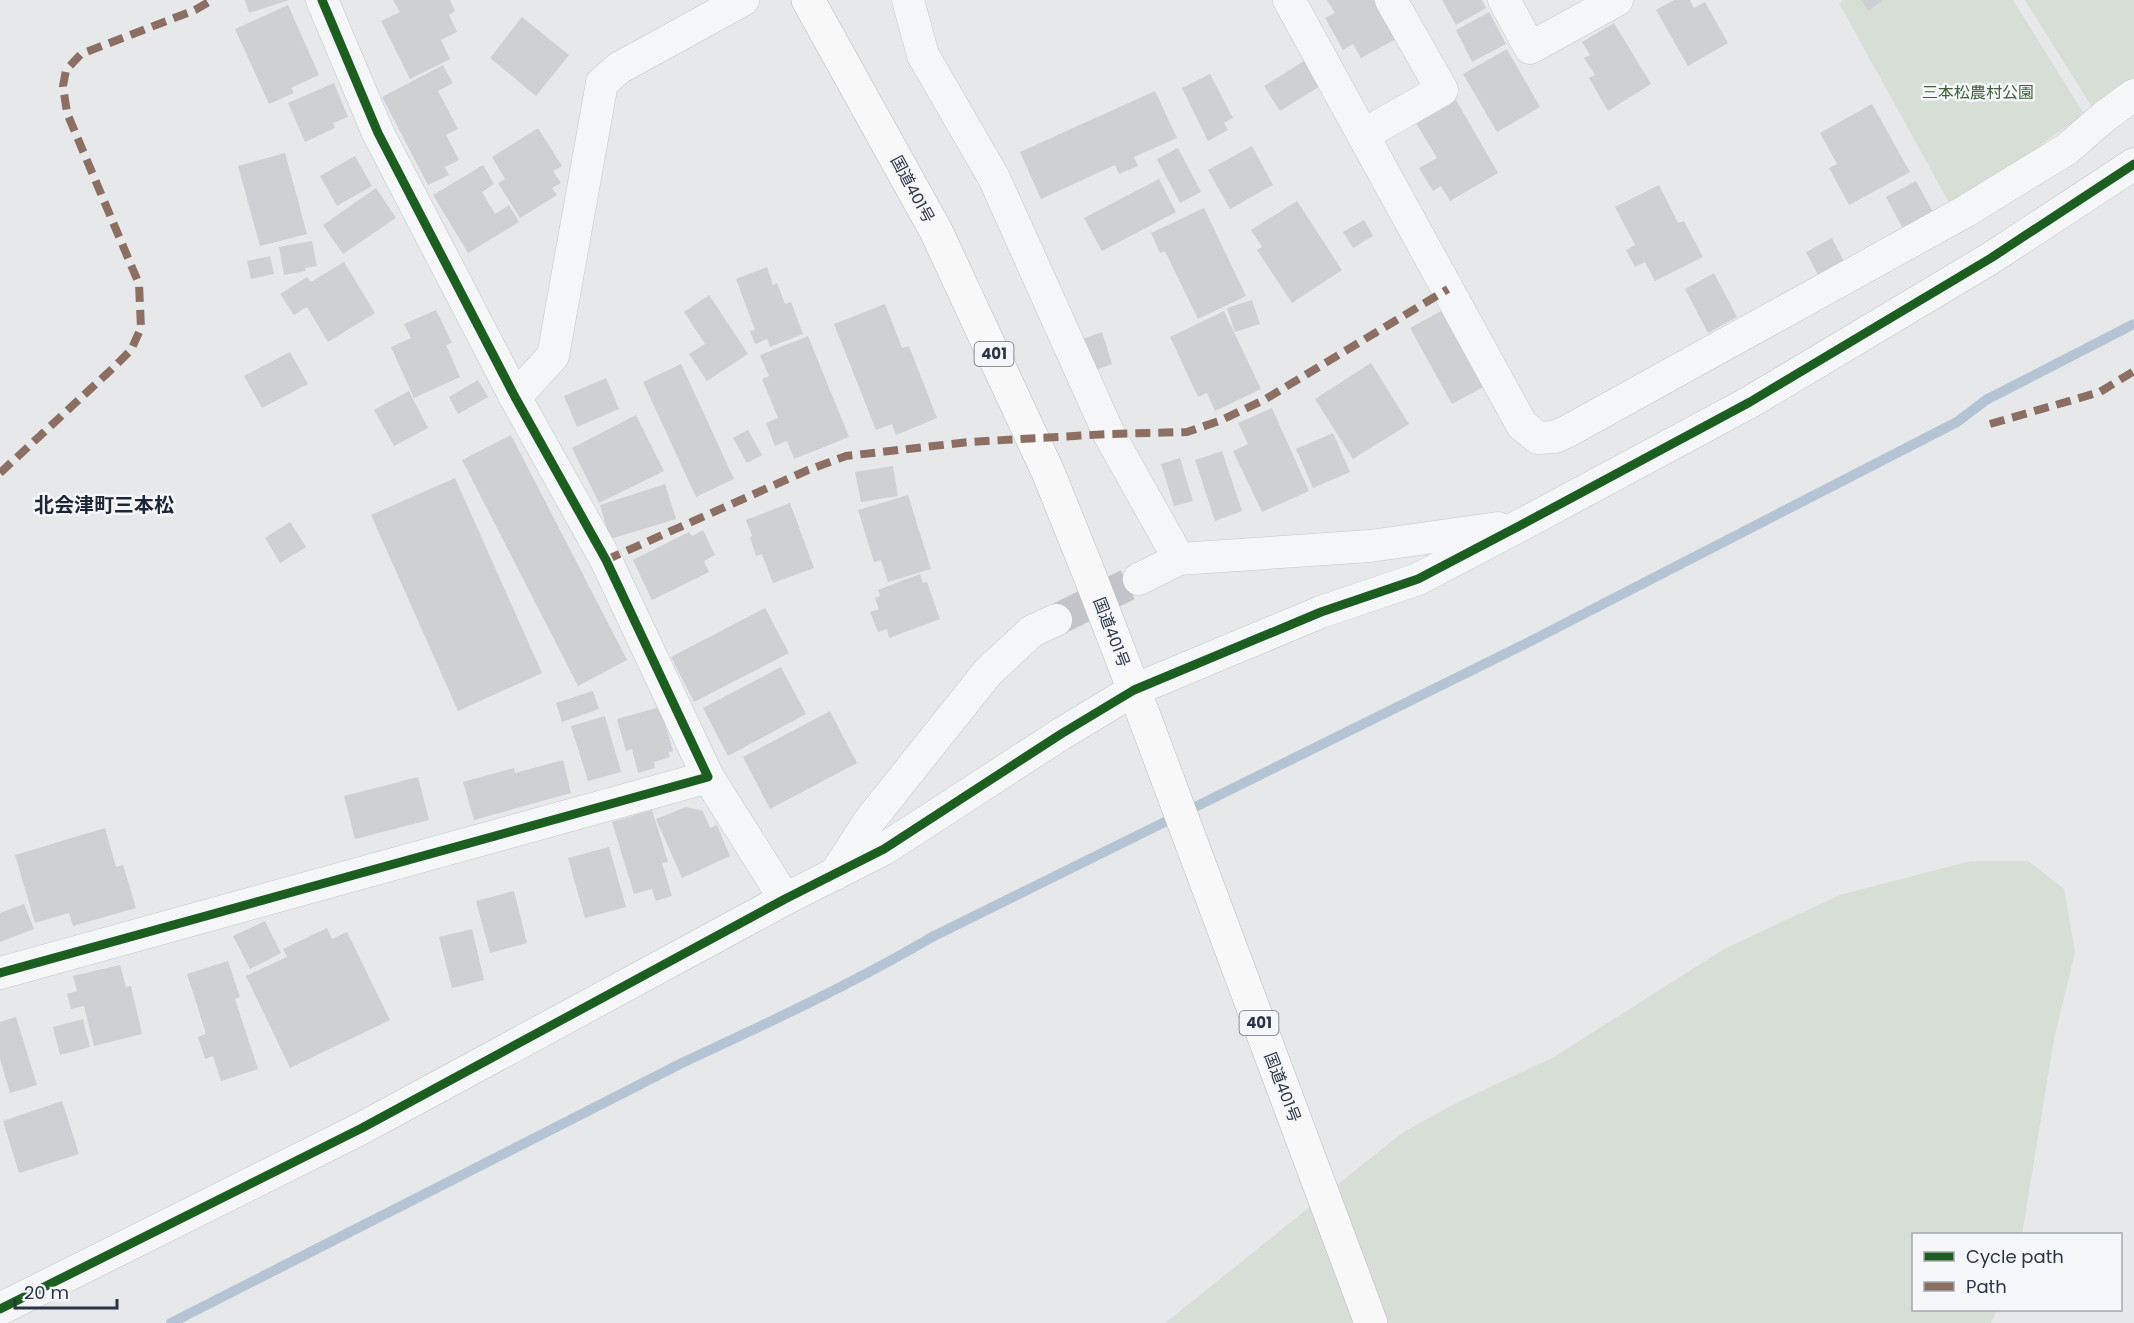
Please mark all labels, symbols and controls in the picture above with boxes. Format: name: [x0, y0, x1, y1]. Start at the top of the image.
park label: 三本松農村公園: [1922, 81, 2034, 104]
street label: 国道401号: [885, 152, 940, 227]
road number: 401: [974, 342, 1014, 366]
district label: 北会津町三本松: [34, 491, 174, 519]
street label: 国道401号: [1088, 594, 1135, 670]
road number: 401: [1240, 1011, 1278, 1035]
street label: 国道401号: [1259, 1049, 1306, 1125]
legend: [1912, 1233, 2122, 1311]
text: Cycle path: [1966, 1244, 2064, 1269]
scale bar: [15, 1272, 117, 1310]
text: Path: [1966, 1274, 2007, 1299]
text: 20 m: [24, 1280, 69, 1305]

